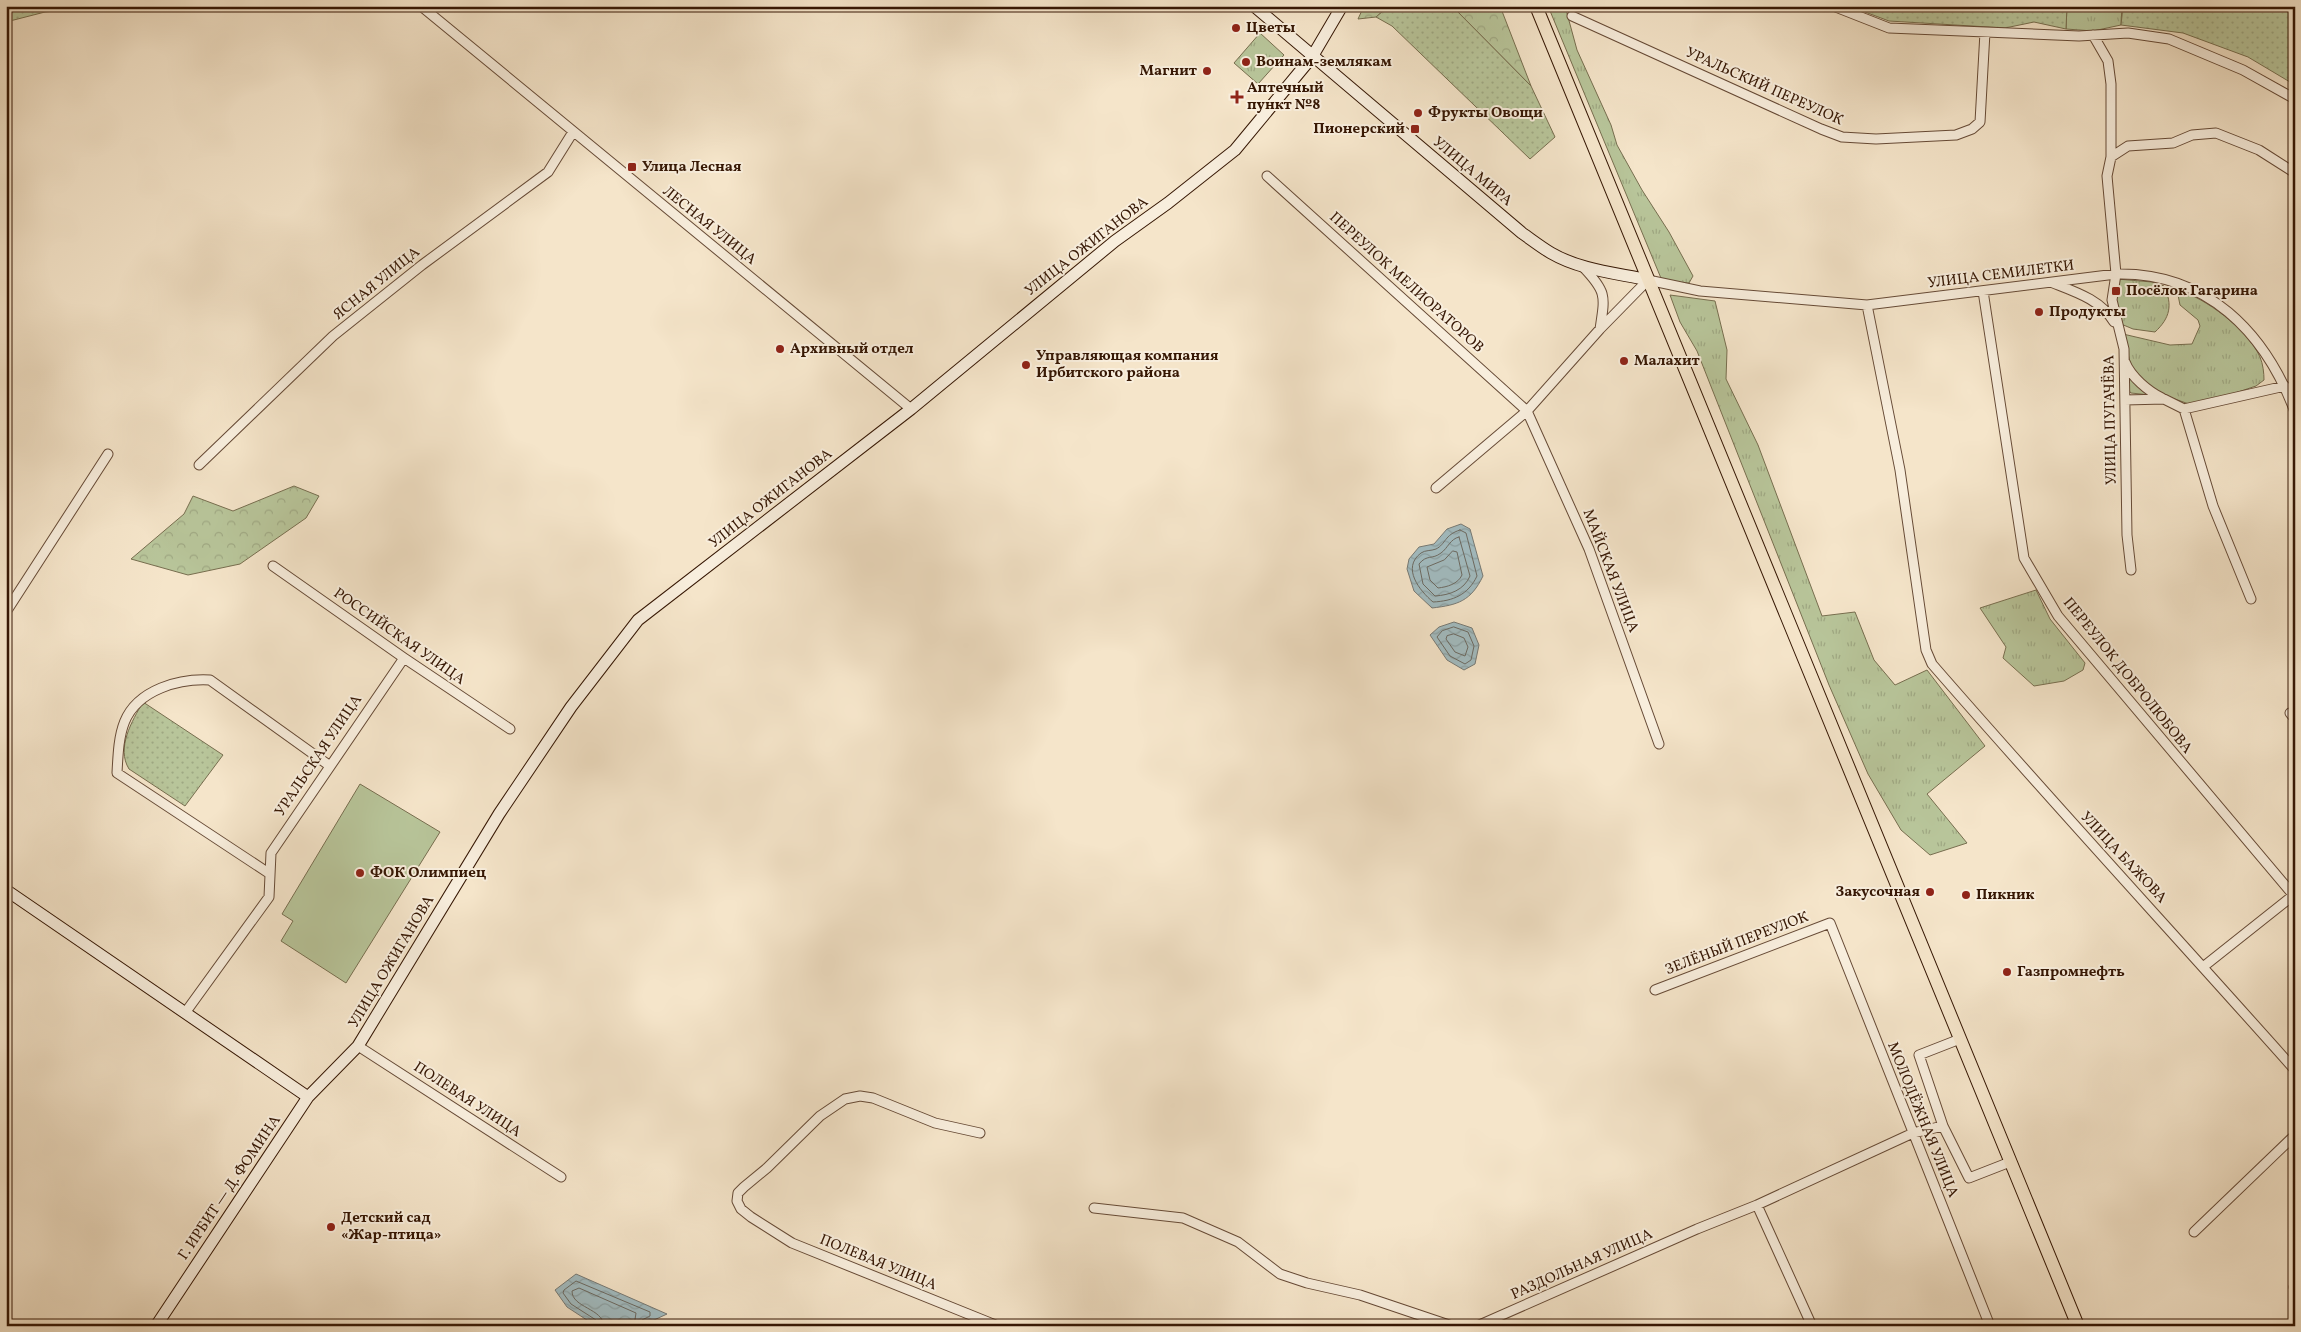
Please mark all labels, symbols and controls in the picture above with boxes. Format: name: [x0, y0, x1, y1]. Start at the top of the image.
place label: Цветы: [1246, 18, 1296, 39]
marker: Цветы: [1230, 22, 1242, 34]
street label: УРАЛЬСКИЙ ПЕРЕУЛОК: [1682, 43, 1846, 131]
place label: Воинам-землякам: [1256, 52, 1392, 73]
marker: Воинам-землякам: [1240, 56, 1252, 68]
place label: Магнит: [1140, 61, 1198, 82]
marker: Магнит: [1201, 65, 1213, 77]
place label: Аптечный пункт №8: [1247, 78, 1324, 116]
marker: Аптечный пункт №8: [1231, 91, 1243, 103]
place label: Фрукты Овощи: [1428, 103, 1543, 124]
marker: Фрукты Овощи: [1412, 107, 1424, 119]
place label: Пионерский: [1313, 119, 1405, 140]
marker: Пионерский: [1409, 123, 1421, 135]
street label: УЛИЦА МИРА: [1427, 132, 1517, 212]
place label: Улица Лесная: [642, 157, 742, 178]
marker: Улица Лесная: [626, 161, 638, 173]
street label: ЛЕСНАЯ УЛИЦА: [658, 182, 761, 271]
street label: УЛИЦА ОЖИГАНОВА: [1021, 192, 1153, 302]
street label: ПЕРЕУЛОК МЕЛИОРАТОРОВ: [1324, 208, 1488, 358]
street label: ЯСНАЯ УЛИЦА: [329, 242, 425, 325]
street label: УЛИЦА СЕМИЛЕТКИ: [1926, 256, 2076, 294]
place label: Посёлок Гагарина: [2126, 281, 2258, 302]
marker: Посёлок Гагарина: [2110, 285, 2122, 297]
place label: Продукты: [2049, 302, 2126, 323]
marker: Продукты: [2033, 306, 2045, 318]
place label: Архивный отдел: [790, 339, 914, 360]
marker: Архивный отдел: [774, 343, 786, 355]
place label: Управляющая компания Ирбитского района: [1036, 346, 1219, 384]
place label: Малахит: [1634, 351, 1701, 372]
street label: УЛИЦА ПУГАЧЁВА: [2099, 354, 2123, 485]
marker: Малахит: [1618, 355, 1630, 367]
marker: Управляющая компания Ирбитского района: [1020, 359, 1032, 371]
street label: УЛИЦА ОЖИГАНОВА: [705, 444, 837, 554]
street label: МАЙСКАЯ УЛИЦА: [1577, 506, 1643, 636]
street label: РОССИЙСКАЯ УЛИЦА: [329, 583, 470, 691]
street label: ПЕРЕУЛОК ДОБРОЛЮБОВА: [2057, 593, 2197, 759]
street label: УРАЛЬСКАЯ УЛИЦА: [270, 691, 368, 821]
street label: УЛИЦА БАЖОВА: [2075, 807, 2171, 909]
place label: ФОК Олимпиец: [370, 863, 486, 884]
marker: ФОК Олимпиец: [354, 867, 366, 879]
place label: Закусочная: [1835, 882, 1920, 903]
place label: Пикник: [1976, 885, 2035, 906]
marker: Закусочная: [1924, 886, 1936, 898]
marker: Пикник: [1960, 889, 1972, 901]
street label: УЛИЦА ОЖИГАНОВА: [344, 891, 440, 1032]
street label: ЗЕЛЁНЫЙ ПЕРЕУЛОК: [1662, 907, 1812, 981]
place label: Газпромнефть: [2017, 962, 2125, 983]
marker: Газпромнефть: [2001, 966, 2013, 978]
street label: МОЛОДЁЖНАЯ УЛИЦА: [1881, 1039, 1963, 1201]
street label: ПОЛЕВАЯ УЛИЦА: [409, 1057, 525, 1143]
street label: Г. ИРБИТ — Д. ФОМИНА: [174, 1111, 287, 1265]
place label: Детский сад «Жар-птица»: [341, 1208, 442, 1246]
marker: Детский сад «Жар-птица»: [325, 1221, 337, 1233]
street label: РАЗДОЛЬНАЯ УЛИЦА: [1508, 1224, 1657, 1306]
street label: ПОЛЕВАЯ УЛИЦА: [816, 1230, 940, 1296]

